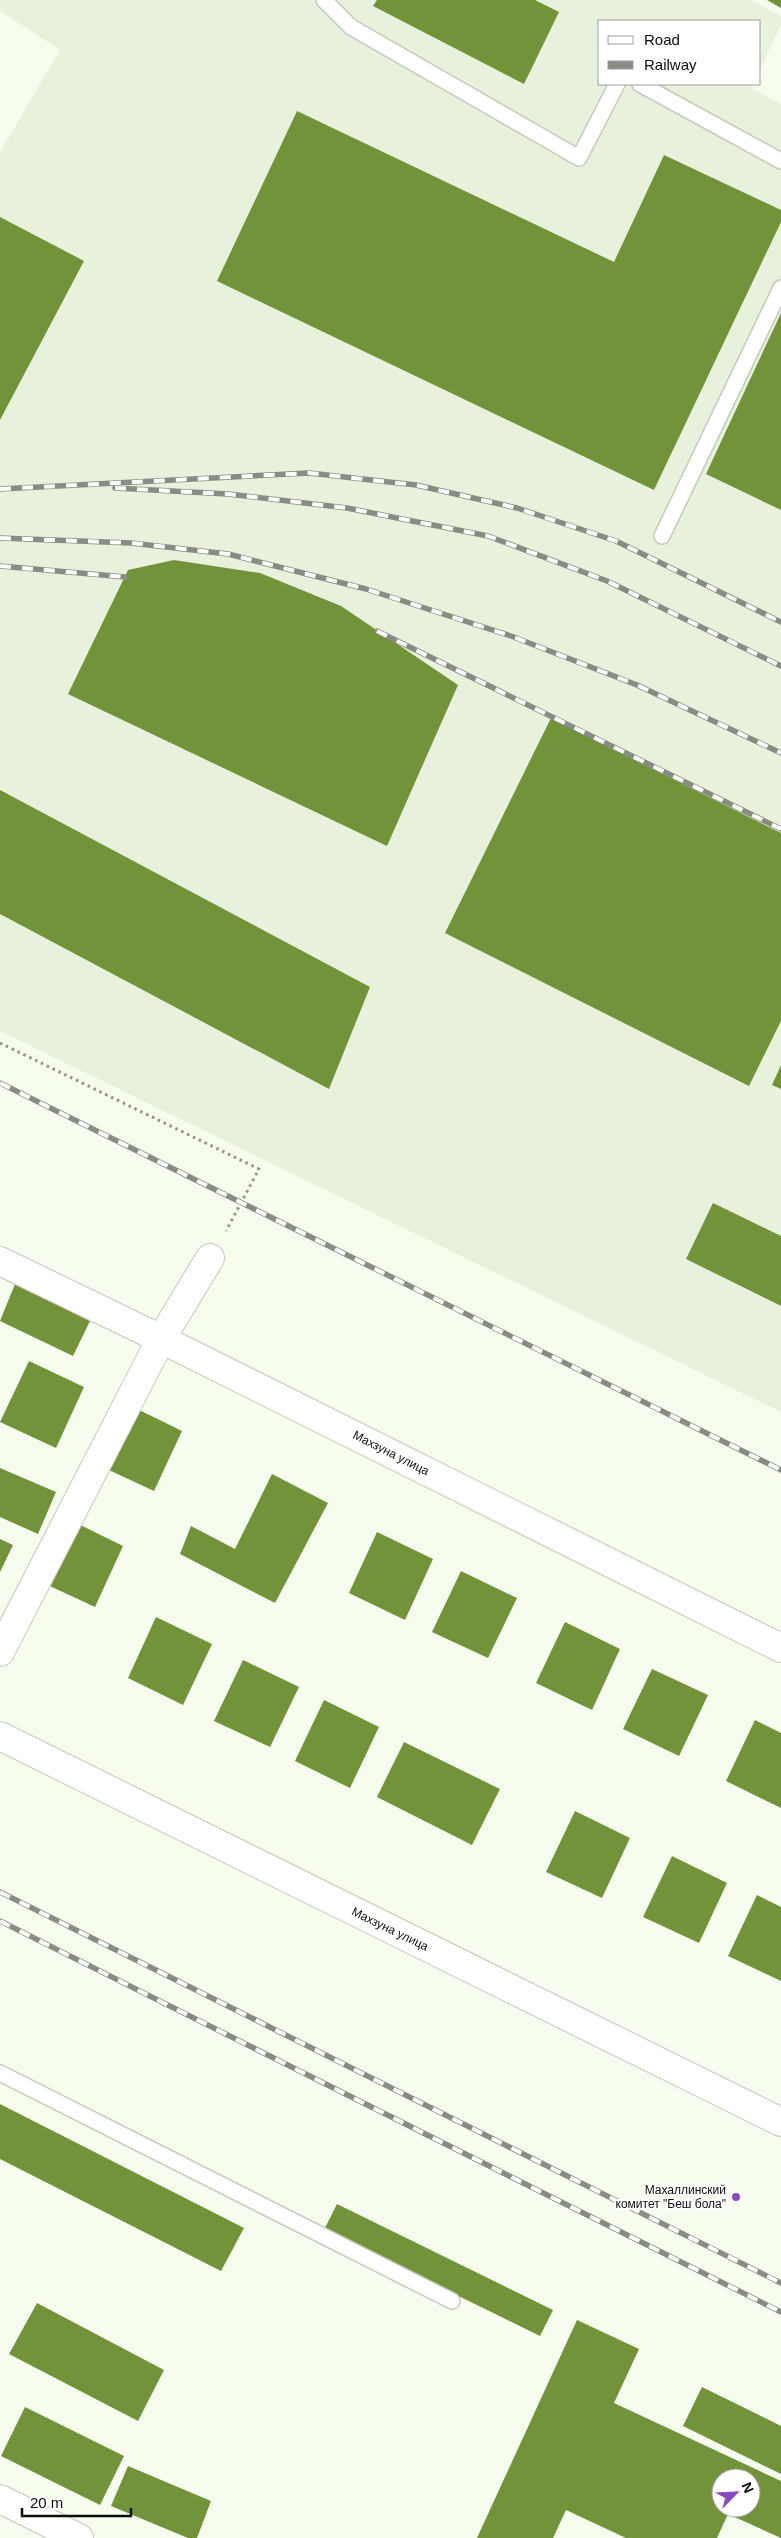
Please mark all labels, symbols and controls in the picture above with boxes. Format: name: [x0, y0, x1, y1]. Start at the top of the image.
legend: [598, 20, 761, 85]
text: Road: [644, 31, 680, 48]
text: Railway: [644, 56, 697, 73]
street label: Махзуна улица: [351, 1428, 432, 1478]
street label: Махзуна улица: [349, 1904, 431, 1954]
place label: Махаллинский комитет "Беш бола": [616, 2183, 726, 2211]
marker: Махаллинский комитет "Беш бола": [730, 2191, 742, 2203]
north arrow: [711, 2468, 761, 2518]
text: N: [739, 2480, 757, 2496]
scale bar: [22, 2486, 131, 2518]
text: 20 m: [30, 2494, 63, 2511]

